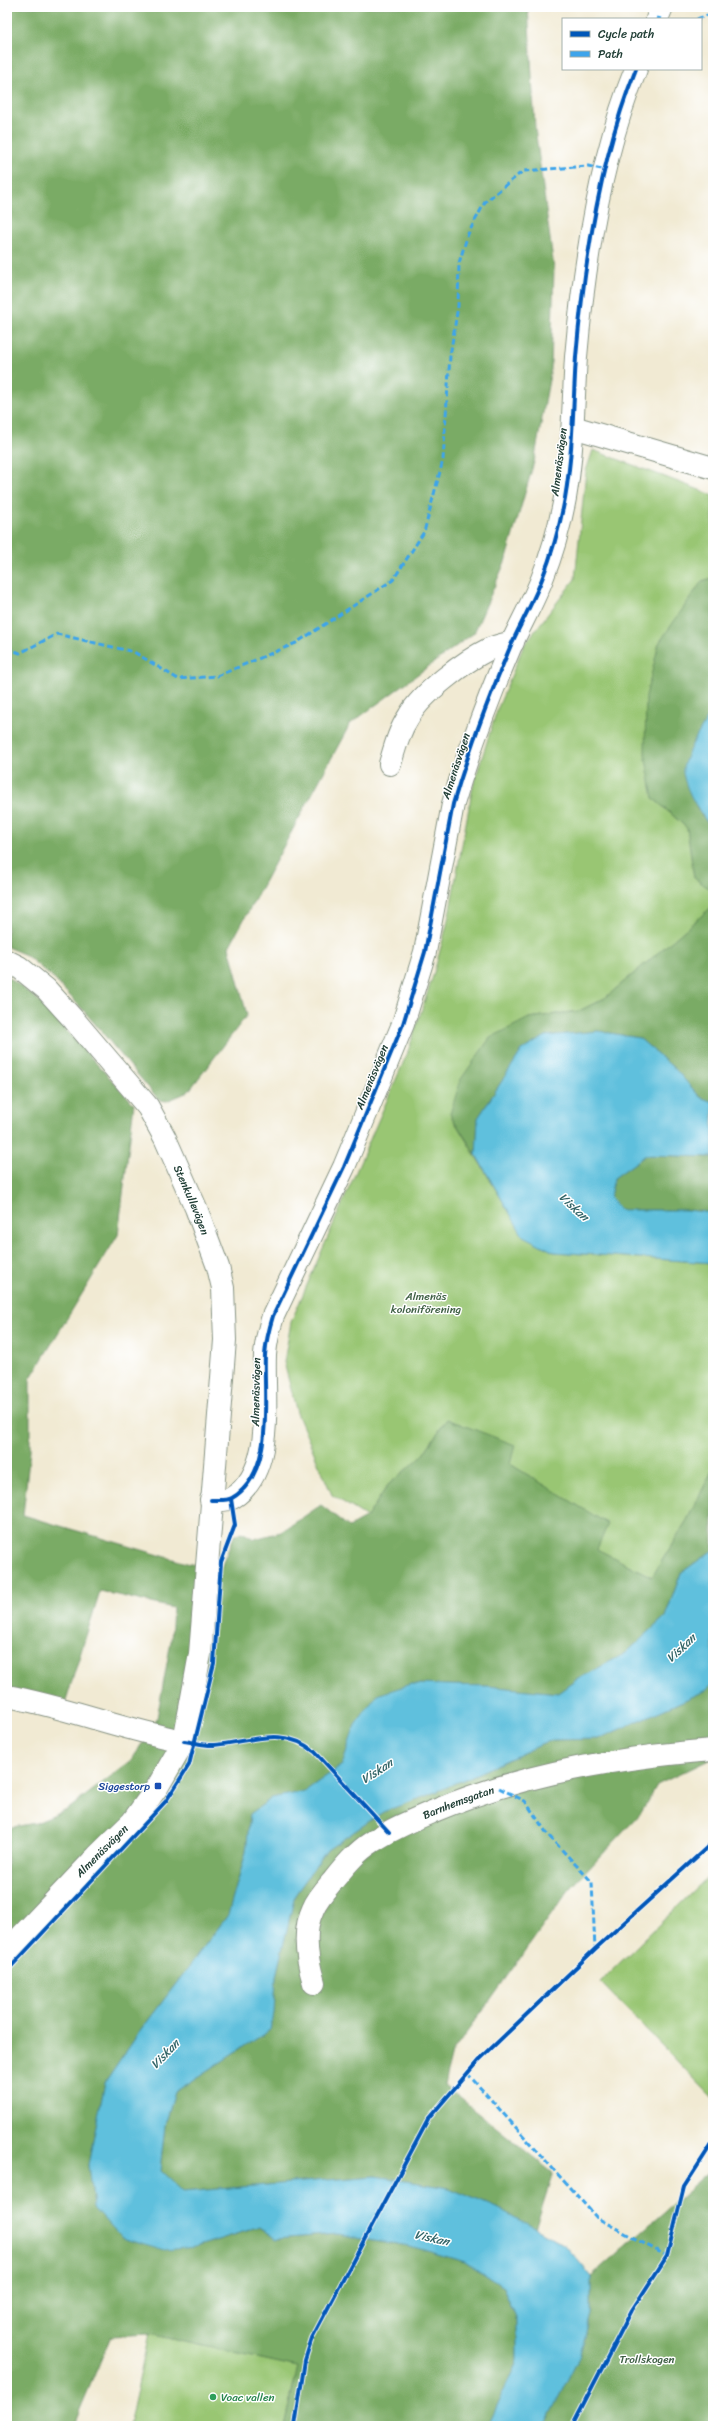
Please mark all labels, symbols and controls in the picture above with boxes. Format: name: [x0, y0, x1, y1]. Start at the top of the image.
legend: [562, 18, 702, 70]
text: Cycle path: [598, 23, 654, 45]
text: Path: [598, 43, 623, 65]
street label: Almenäsvägen: [545, 427, 573, 498]
street label: Almenäsvägen: [436, 730, 476, 803]
street label: Almenäsvägen: [350, 1041, 394, 1113]
street label: Stenkullevägen: [169, 1162, 215, 1238]
water label: Viskan: [554, 1187, 595, 1228]
park label: Almenäs koloniförening: [391, 1287, 462, 1319]
street label: Almenäsvägen: [246, 1357, 266, 1428]
water label: Viskan: [661, 1627, 702, 1668]
water label: Viskan: [356, 1751, 399, 1790]
place label: Siggestorp: [98, 1777, 150, 1796]
street label: Barnhemsgatan: [420, 1780, 497, 1824]
marker: Siggestorp: [153, 1781, 163, 1791]
street label: Almenäsvägen: [70, 1820, 133, 1883]
water label: Viskan: [145, 2033, 186, 2074]
water label: Viskan: [413, 2223, 453, 2253]
park label: Trollskogen: [620, 2350, 674, 2369]
place label: Voac vallen: [221, 2388, 275, 2407]
marker: Voac vallen: [208, 2392, 218, 2402]

